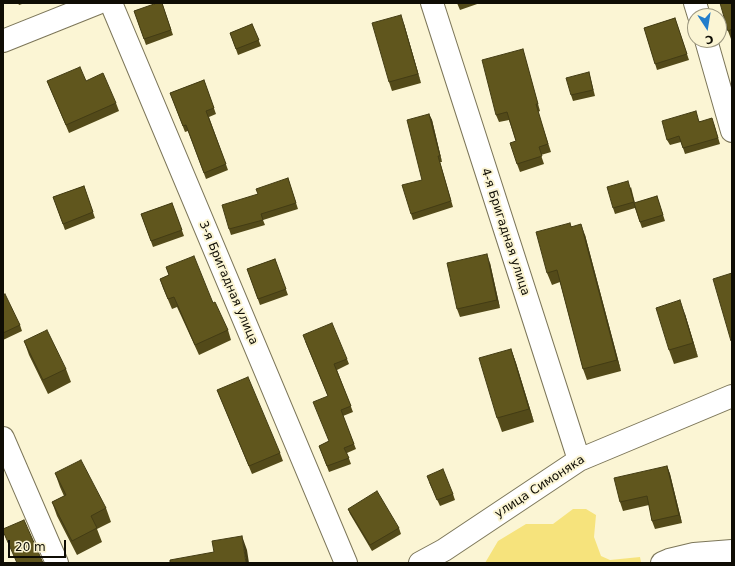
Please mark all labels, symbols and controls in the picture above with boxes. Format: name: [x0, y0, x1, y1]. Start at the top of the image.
north arrow: [687, 8, 727, 48]
text: С: [704, 32, 715, 46]
street label: 4-я Бригадная улица: [478, 167, 532, 297]
street label: 3-я Бригадная улица: [195, 219, 261, 347]
street label: улица Симоняка: [492, 453, 588, 521]
scale bar: [10, 532, 68, 558]
text: 20 m: [15, 540, 46, 554]

